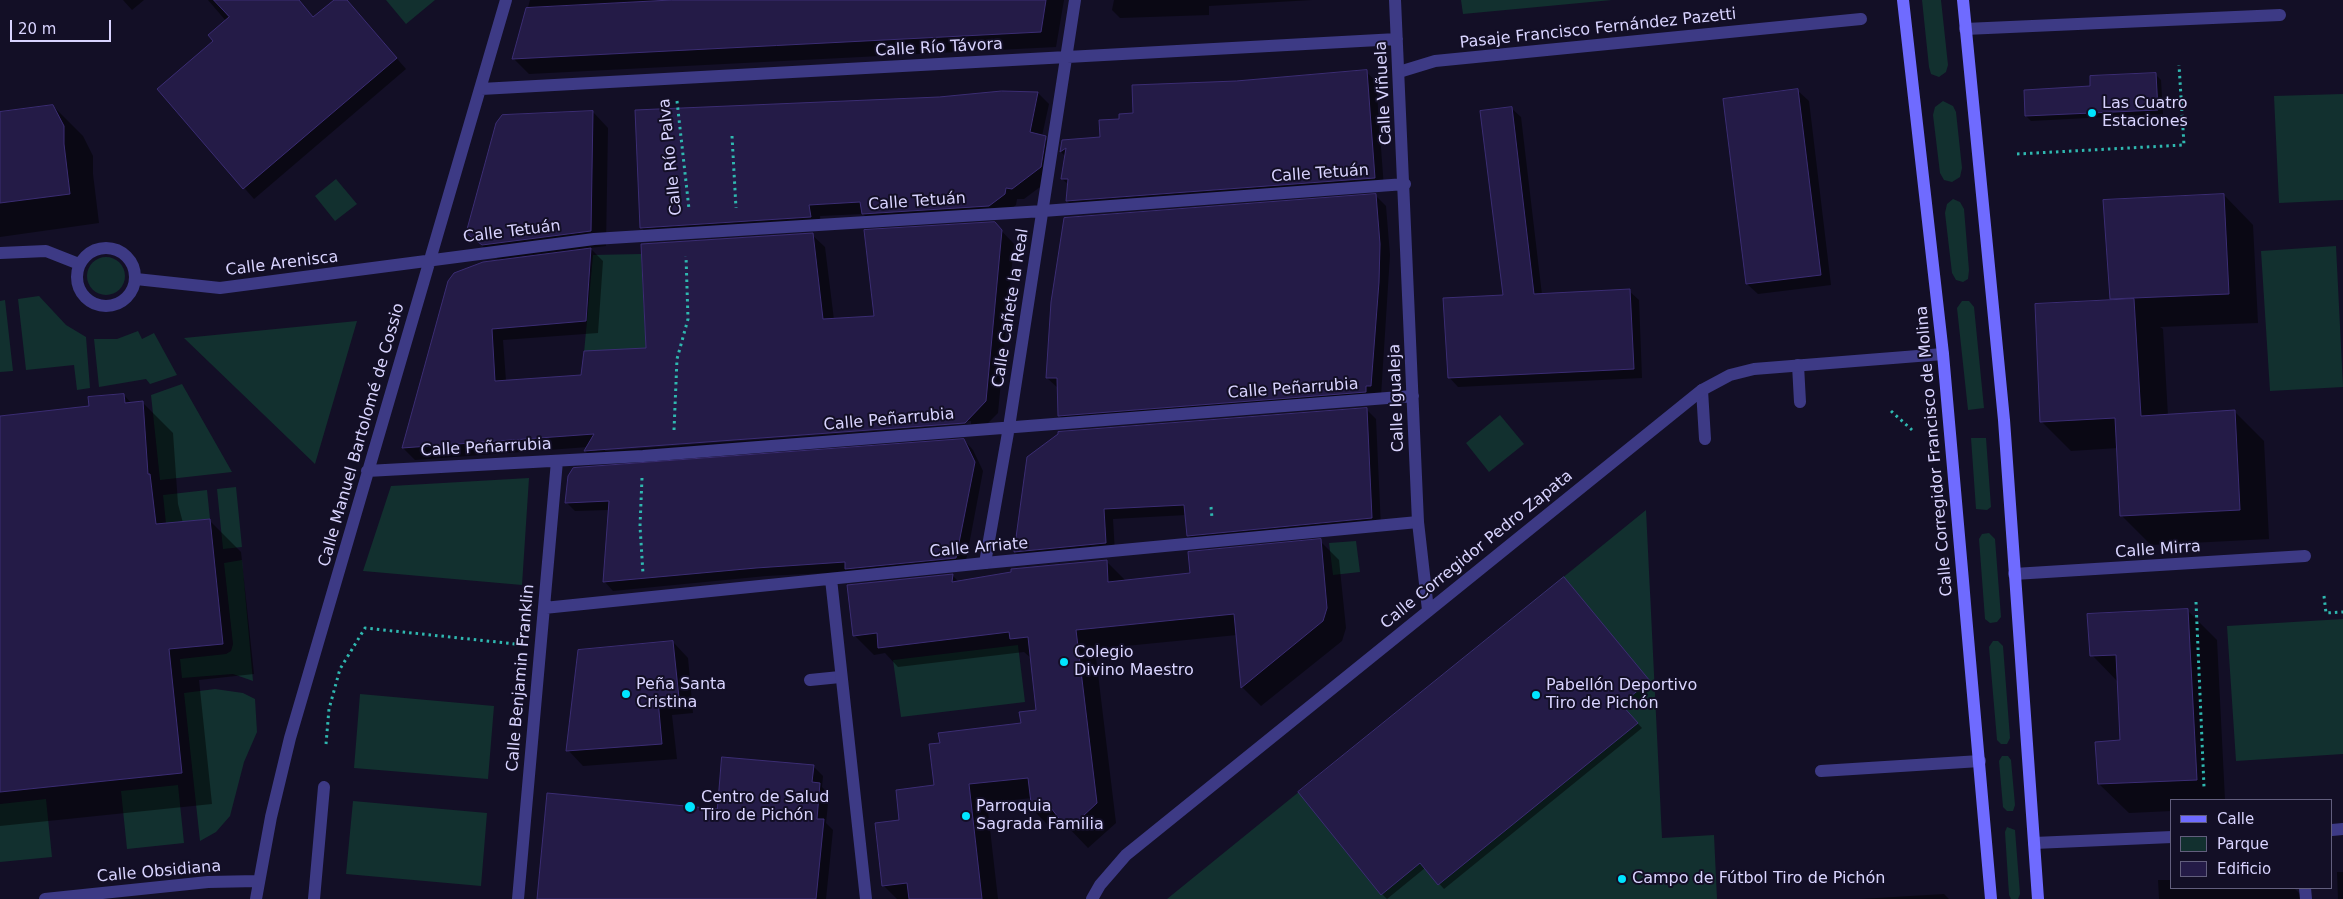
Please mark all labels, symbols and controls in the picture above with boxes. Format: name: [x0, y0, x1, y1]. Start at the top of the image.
street label: Pasaje Francisco Fernández Pazetti: [1459, 5, 1737, 53]
scale bar: [12, 10, 114, 42]
text: 20 m: [18, 20, 56, 38]
street label: Calle Río Távora: [875, 35, 1003, 61]
street label: Calle Viñuela: [1372, 40, 1396, 146]
place label: Las Cuatro Estaciones: [2102, 94, 2188, 132]
street label: Calle Río Palva: [655, 97, 687, 217]
marker: Las Cuatro Estaciones: [2086, 107, 2098, 119]
street label: Calle Tetuán: [1270, 161, 1370, 187]
street label: Calle Tetuán: [867, 189, 967, 215]
street label: Calle Tetuán: [462, 216, 562, 248]
street label: Calle Cañete la Real: [989, 227, 1033, 389]
street label: Calle Arenisca: [225, 248, 339, 280]
street label: Calle Manuel Bartolomé de Cossio: [315, 301, 409, 569]
street label: Calle Corregidor Francisco de Molina: [1913, 305, 1957, 597]
street label: Calle Igualeja: [1386, 344, 1408, 452]
street label: Calle Peñarrubia: [1227, 375, 1359, 403]
street label: Calle Peñarrubia: [823, 405, 955, 435]
street label: Calle Peñarrubia: [420, 435, 552, 461]
street label: Calle Corregidor Pedro Zapata: [1377, 467, 1577, 633]
street label: Calle Arriate: [929, 534, 1029, 562]
street label: Calle Mirra: [2115, 537, 2201, 563]
street label: Calle Benjamin Franklin: [503, 583, 539, 773]
place label: Colegio Divino Maestro: [1074, 643, 1194, 681]
marker: Colegio Divino Maestro: [1058, 656, 1070, 668]
place label: Peña Santa Cristina: [636, 675, 726, 713]
place label: Pabellón Deportivo Tiro de Pichón: [1546, 676, 1697, 714]
marker: Peña Santa Cristina: [620, 688, 632, 700]
marker: Pabellón Deportivo Tiro de Pichón: [1530, 689, 1542, 701]
place label: Centro de Salud Tiro de Pichón: [701, 788, 829, 826]
place label: Parroquia Sagrada Familia: [976, 797, 1104, 835]
legend: [2170, 799, 2333, 889]
marker: Centro de Salud Tiro de Pichón: [683, 800, 697, 814]
marker: Parroquia Sagrada Familia: [960, 810, 972, 822]
text: Calle: [2217, 810, 2254, 828]
text: Parque: [2217, 835, 2269, 853]
street label: Calle Obsidiana: [96, 857, 222, 887]
text: Edificio: [2217, 860, 2271, 878]
place label: Campo de Fútbol Tiro de Pichón: [1632, 869, 1885, 889]
marker: Campo de Fútbol Tiro de Pichón: [1616, 873, 1628, 885]

